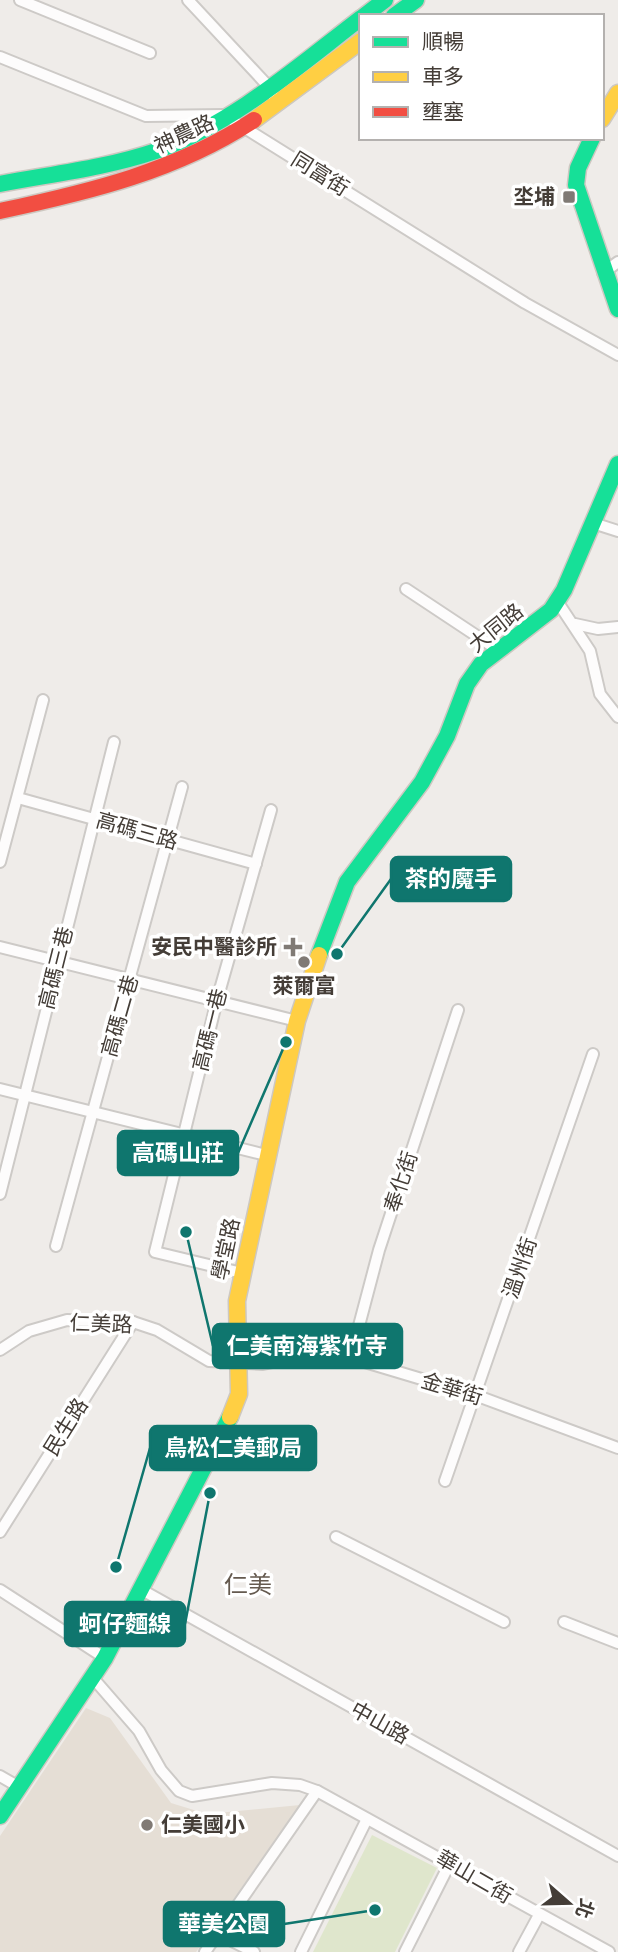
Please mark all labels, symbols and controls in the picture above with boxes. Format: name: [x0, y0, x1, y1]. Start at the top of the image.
legend: [359, 14, 604, 140]
text: 順暢: [422, 28, 464, 53]
text: 車多: [422, 63, 464, 88]
text: 壅塞: [422, 98, 464, 123]
street label: 神農路: [150, 108, 217, 157]
street label: 同富街: [287, 145, 354, 200]
place label: 坔埔: [513, 183, 555, 208]
marker: 坔埔: [561, 189, 577, 205]
street label: 大同路: [463, 597, 527, 656]
street label: 高碼三路: [94, 806, 181, 853]
callout: 茶的魔手: [391, 857, 511, 901]
text: 茶的魔手: [405, 864, 497, 892]
street label: 高碼三巷: [32, 924, 77, 1011]
place label: 安民中醫診所: [151, 933, 277, 958]
marker: 安民中醫診所: [283, 937, 303, 957]
marker: 萊爾富: [296, 954, 312, 970]
street label: 高碼二巷: [95, 972, 142, 1059]
place label: 萊爾富: [273, 972, 336, 997]
street label: 高碼一巷: [186, 986, 231, 1073]
callout: 高碼山莊: [118, 1131, 238, 1175]
text: 高碼山莊: [132, 1138, 224, 1166]
street label: 奉化街: [378, 1148, 421, 1215]
street label: 學堂路: [206, 1215, 243, 1282]
street label: 溫州街: [497, 1234, 541, 1301]
street label: 仁美路: [69, 1309, 133, 1336]
callout: 仁美南海紫竹寺: [213, 1324, 402, 1368]
text: 仁美南海紫竹寺: [227, 1331, 388, 1359]
street label: 金華街: [419, 1366, 486, 1409]
street label: 民生路: [37, 1393, 92, 1460]
callout: 鳥松仁美郵局: [150, 1426, 316, 1470]
text: 鳥松仁美郵局: [164, 1433, 302, 1461]
district label: 仁美: [224, 1569, 272, 1598]
callout: 蚵仔麵線: [65, 1602, 185, 1646]
text: 蚵仔麵線: [79, 1609, 171, 1637]
street label: 中山路: [347, 1695, 414, 1748]
place label: 仁美國小: [161, 1811, 245, 1836]
marker: 仁美國小: [139, 1817, 155, 1833]
street label: 華山二街: [432, 1844, 517, 1908]
north arrow: [534, 1868, 604, 1938]
text: 北: [571, 1896, 600, 1922]
callout: 華美公園: [164, 1902, 284, 1946]
text: 華美公園: [178, 1909, 270, 1937]

